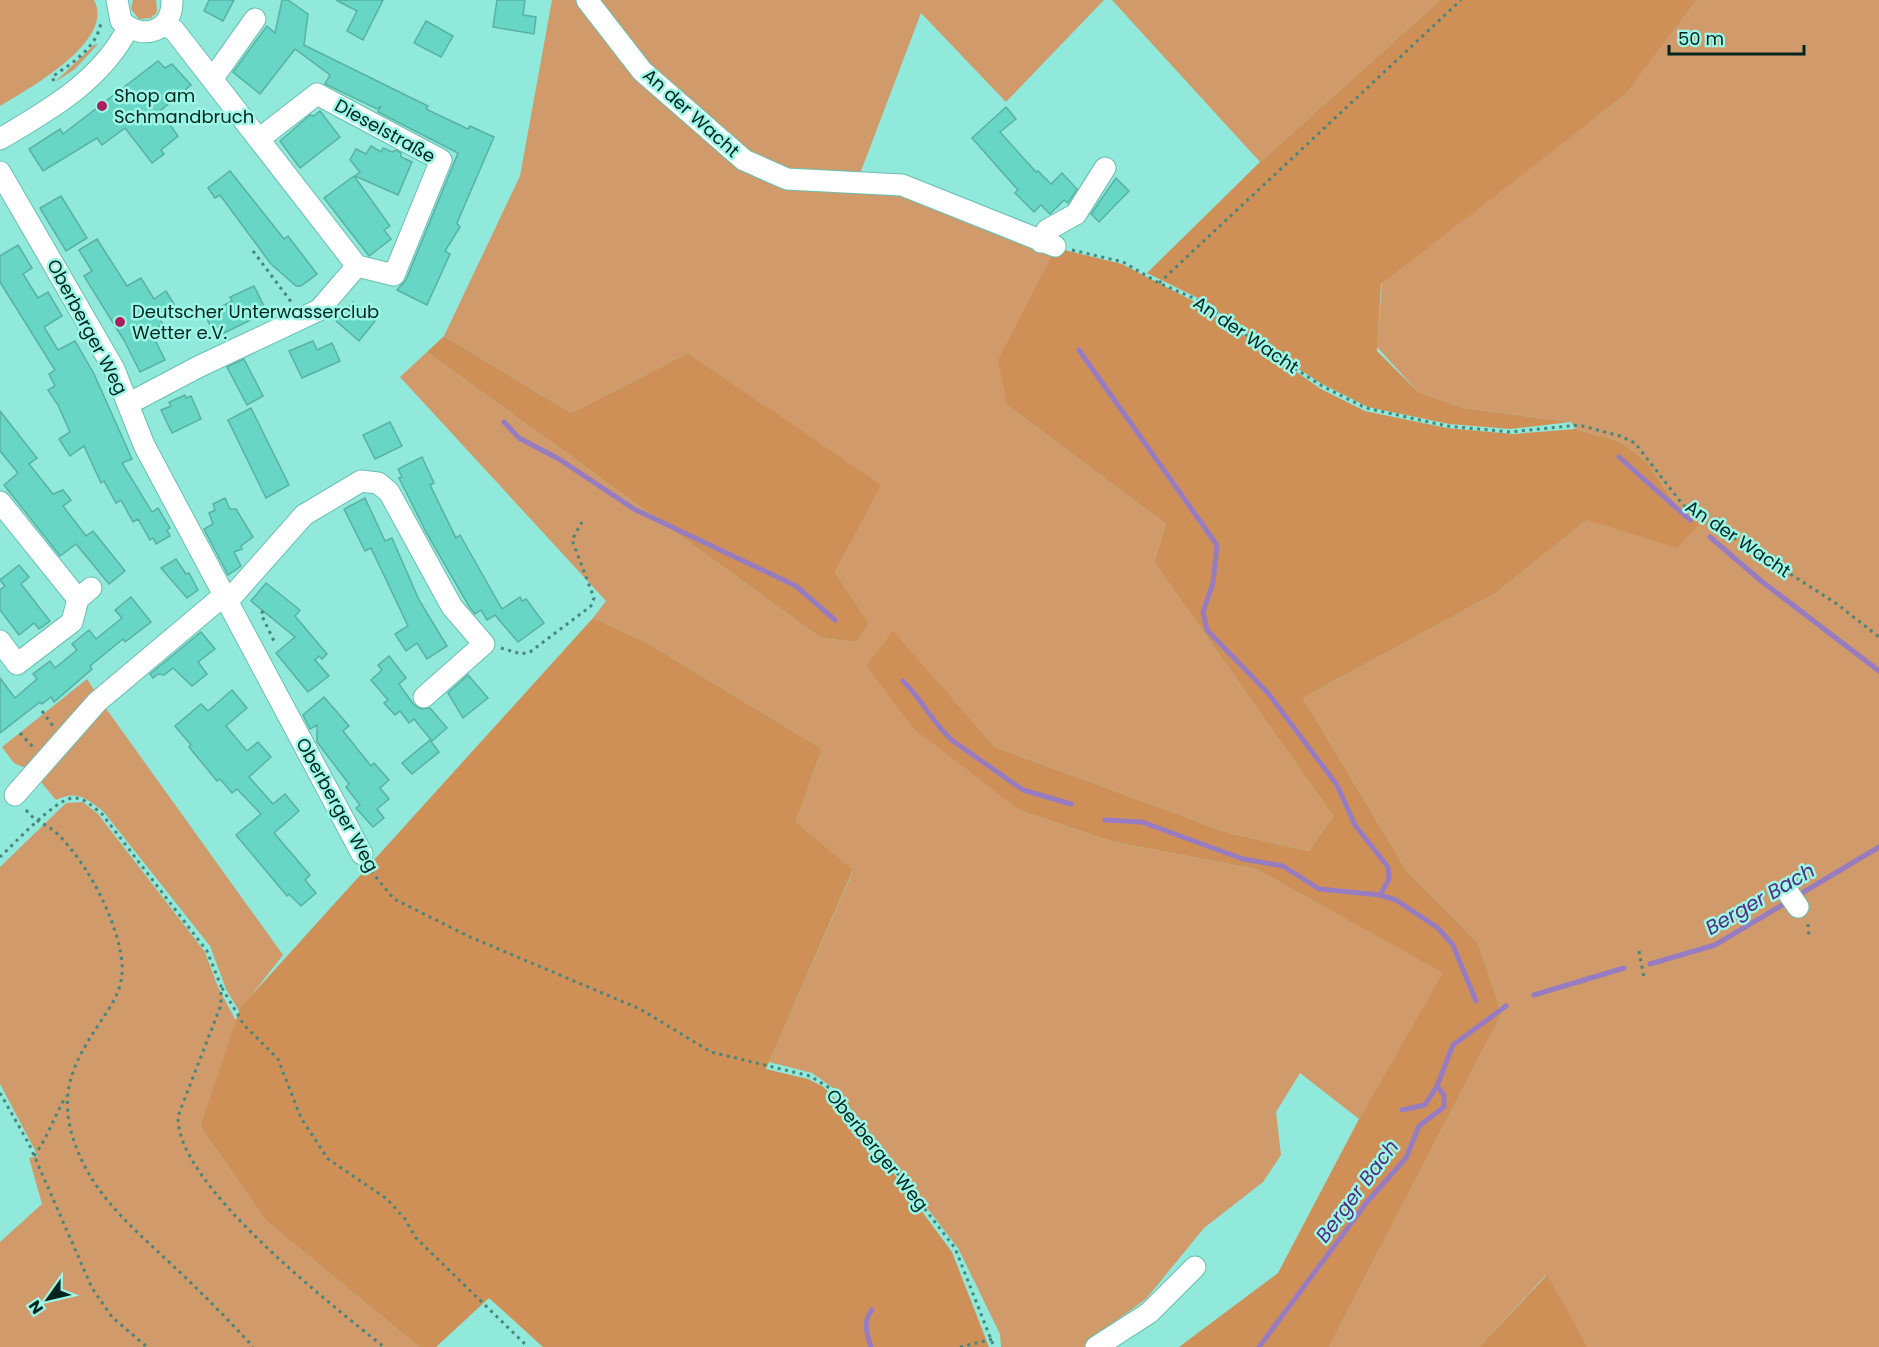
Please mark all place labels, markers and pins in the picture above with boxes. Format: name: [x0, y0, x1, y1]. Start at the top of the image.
place label: Shop am Schmandbruch: [114, 83, 254, 129]
marker: Shop am Schmandbruch: [95, 99, 109, 113]
place label: Deutscher Unterwasserclub Wetter e.V.: [132, 299, 379, 345]
marker: Deutscher Unterwasserclub Wetter e.V.: [113, 315, 127, 329]

